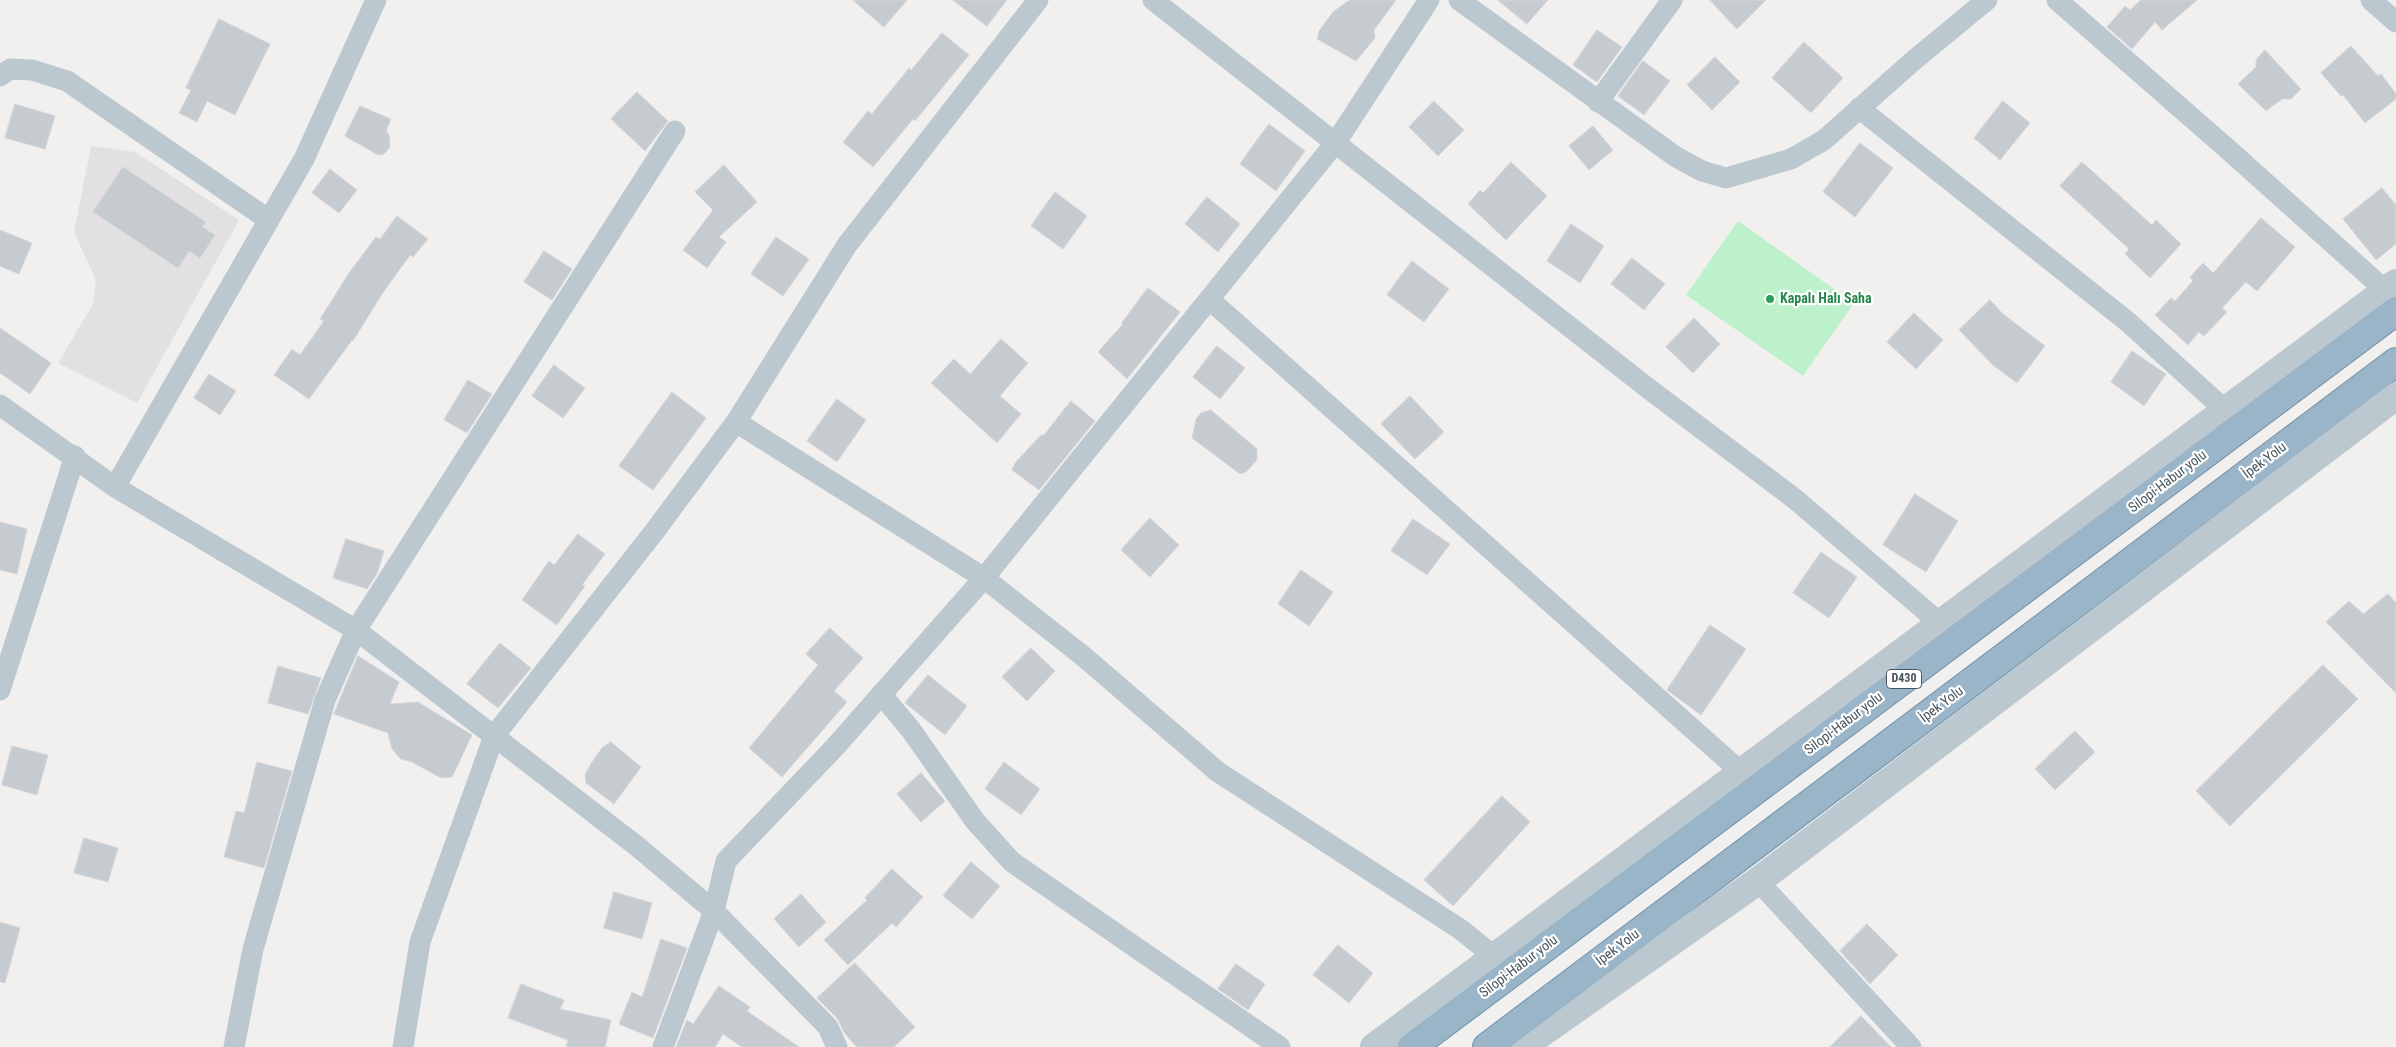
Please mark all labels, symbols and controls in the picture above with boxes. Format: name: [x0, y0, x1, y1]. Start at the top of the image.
place label: Kapalı Halı Saha: [1780, 291, 1872, 307]
marker: Kapalı Halı Saha: [1764, 293, 1776, 305]
street label: İpek Yolu: [2240, 439, 2290, 483]
street label: Silopi-Habur yolu: [2126, 447, 2210, 517]
road number: D430: [1886, 670, 1922, 689]
street label: İpek Yolu: [1917, 683, 1967, 727]
street label: Silopi-Habur yolu: [1802, 689, 1886, 759]
street label: İpek Yolu: [1593, 926, 1643, 970]
street label: Silopi-Habur yolu: [1477, 932, 1561, 1002]

